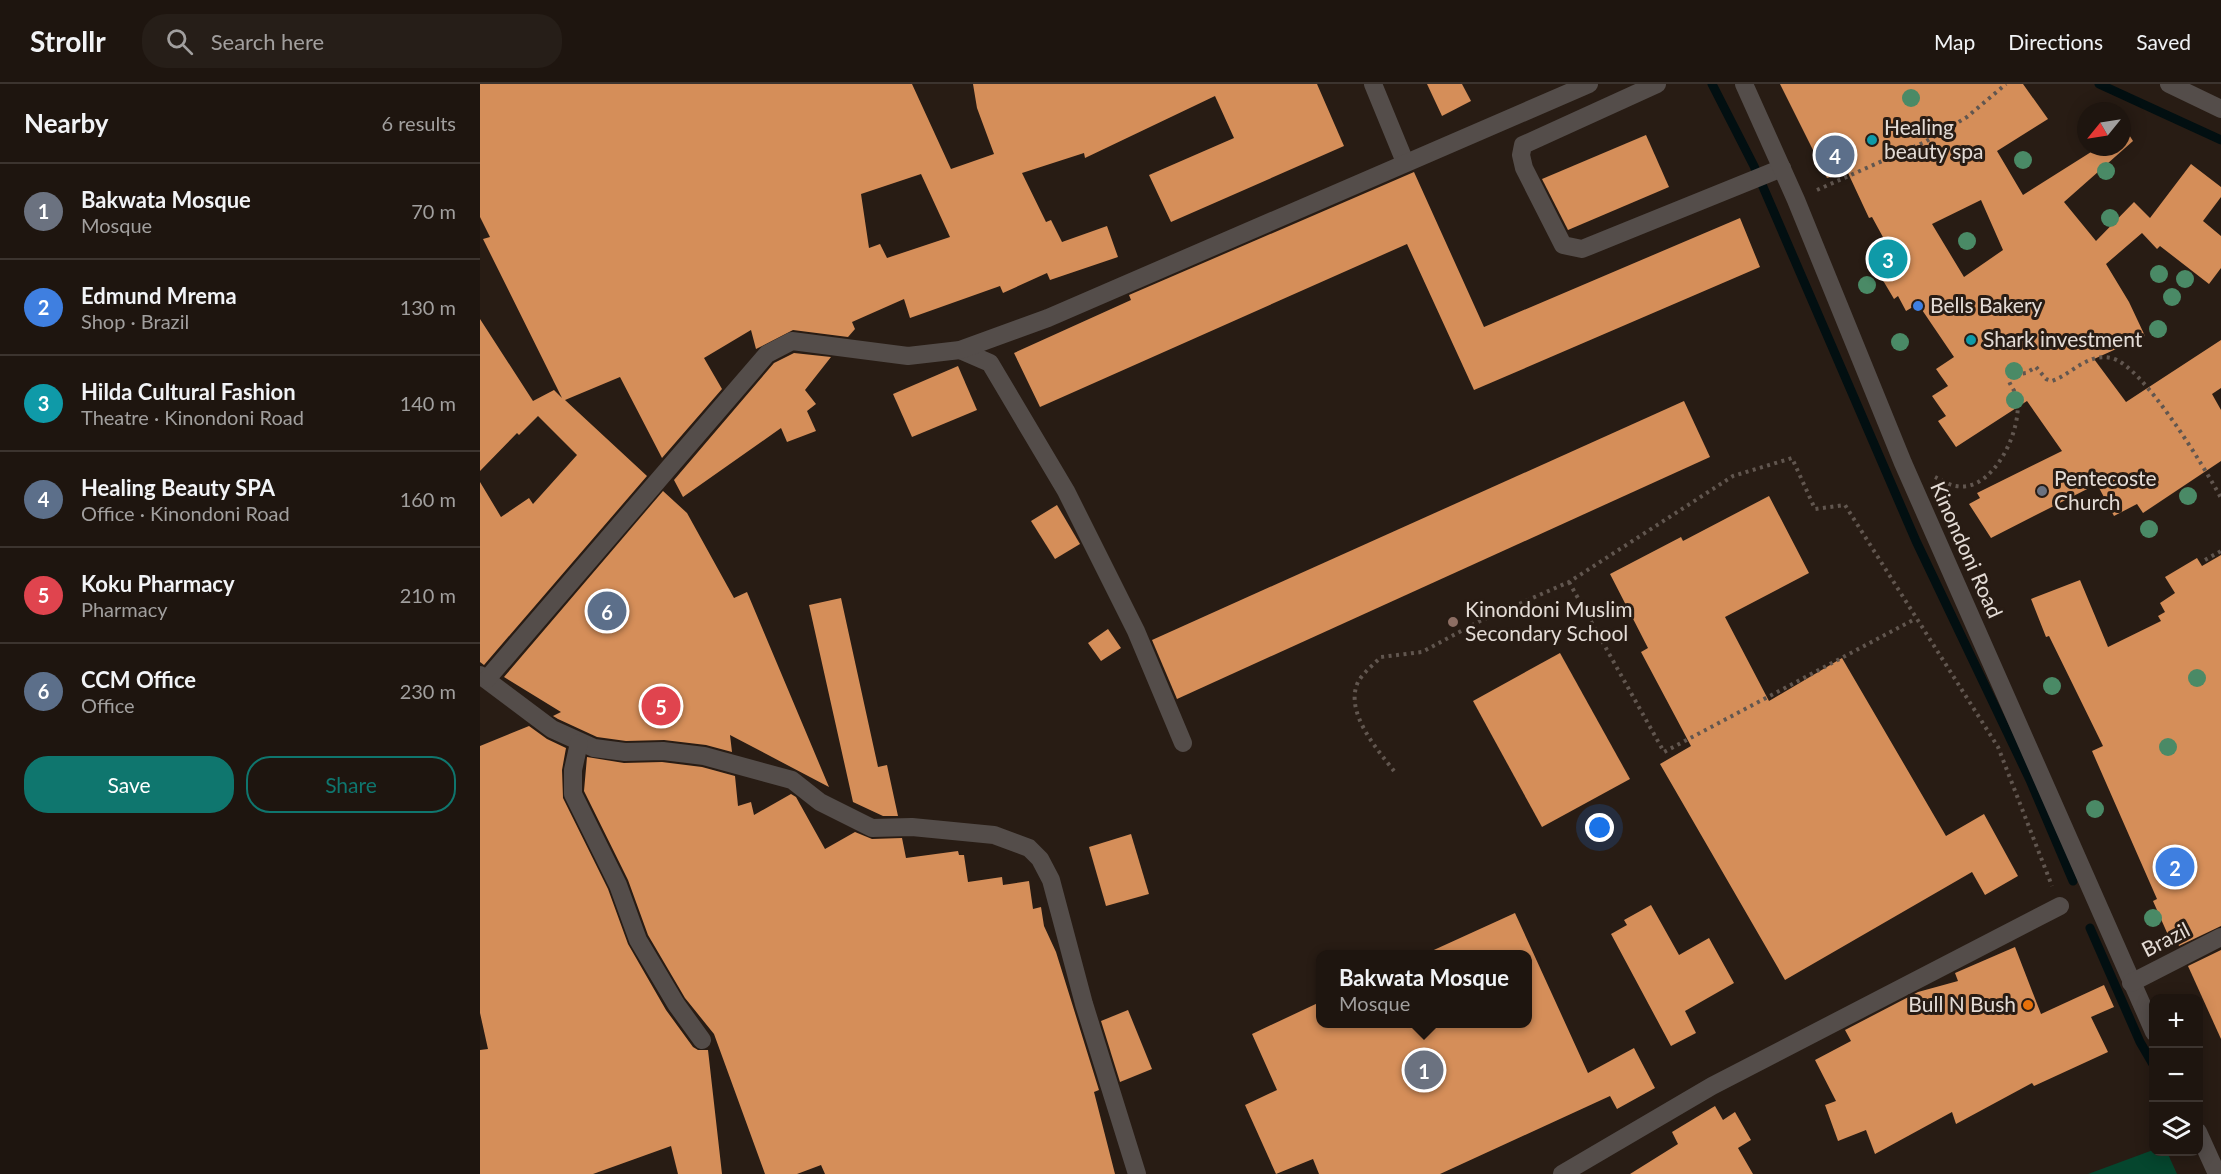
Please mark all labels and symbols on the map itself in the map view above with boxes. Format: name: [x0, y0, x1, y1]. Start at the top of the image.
north arrow: [2077, 102, 2131, 156]
place label: Healing beauty spa: [1884, 114, 1984, 163]
pin: 4: [1816, 132, 1854, 178]
marker: Healing beauty spa: [1865, 133, 1879, 147]
pin: 3: [1868, 236, 1908, 282]
place label: Bells Bakery: [1930, 292, 2043, 317]
marker: Bells Bakery: [1911, 299, 1925, 313]
place label: Shark investment: [1983, 326, 2143, 351]
marker: Shark investment: [1964, 333, 1978, 347]
place label: Pentecoste Church: [2054, 465, 2157, 514]
street label: Kinondoni Road: [1926, 477, 2009, 621]
marker: Pentecoste Church: [2035, 484, 2049, 498]
pin: 6: [588, 588, 626, 634]
place label: Kinondoni Muslim Secondary School: [1465, 596, 1632, 645]
marker: Kinondoni Muslim Secondary School: [1446, 615, 1460, 629]
pin: 5: [642, 684, 681, 728]
your location: [1585, 813, 1614, 842]
pin: 2: [2156, 844, 2194, 890]
street label: Brazil: [2137, 916, 2194, 961]
place label: Bull N Bush: [1908, 991, 2016, 1016]
marker: Bull N Bush: [2021, 998, 2035, 1012]
pin: 1: [1404, 1048, 1444, 1092]

